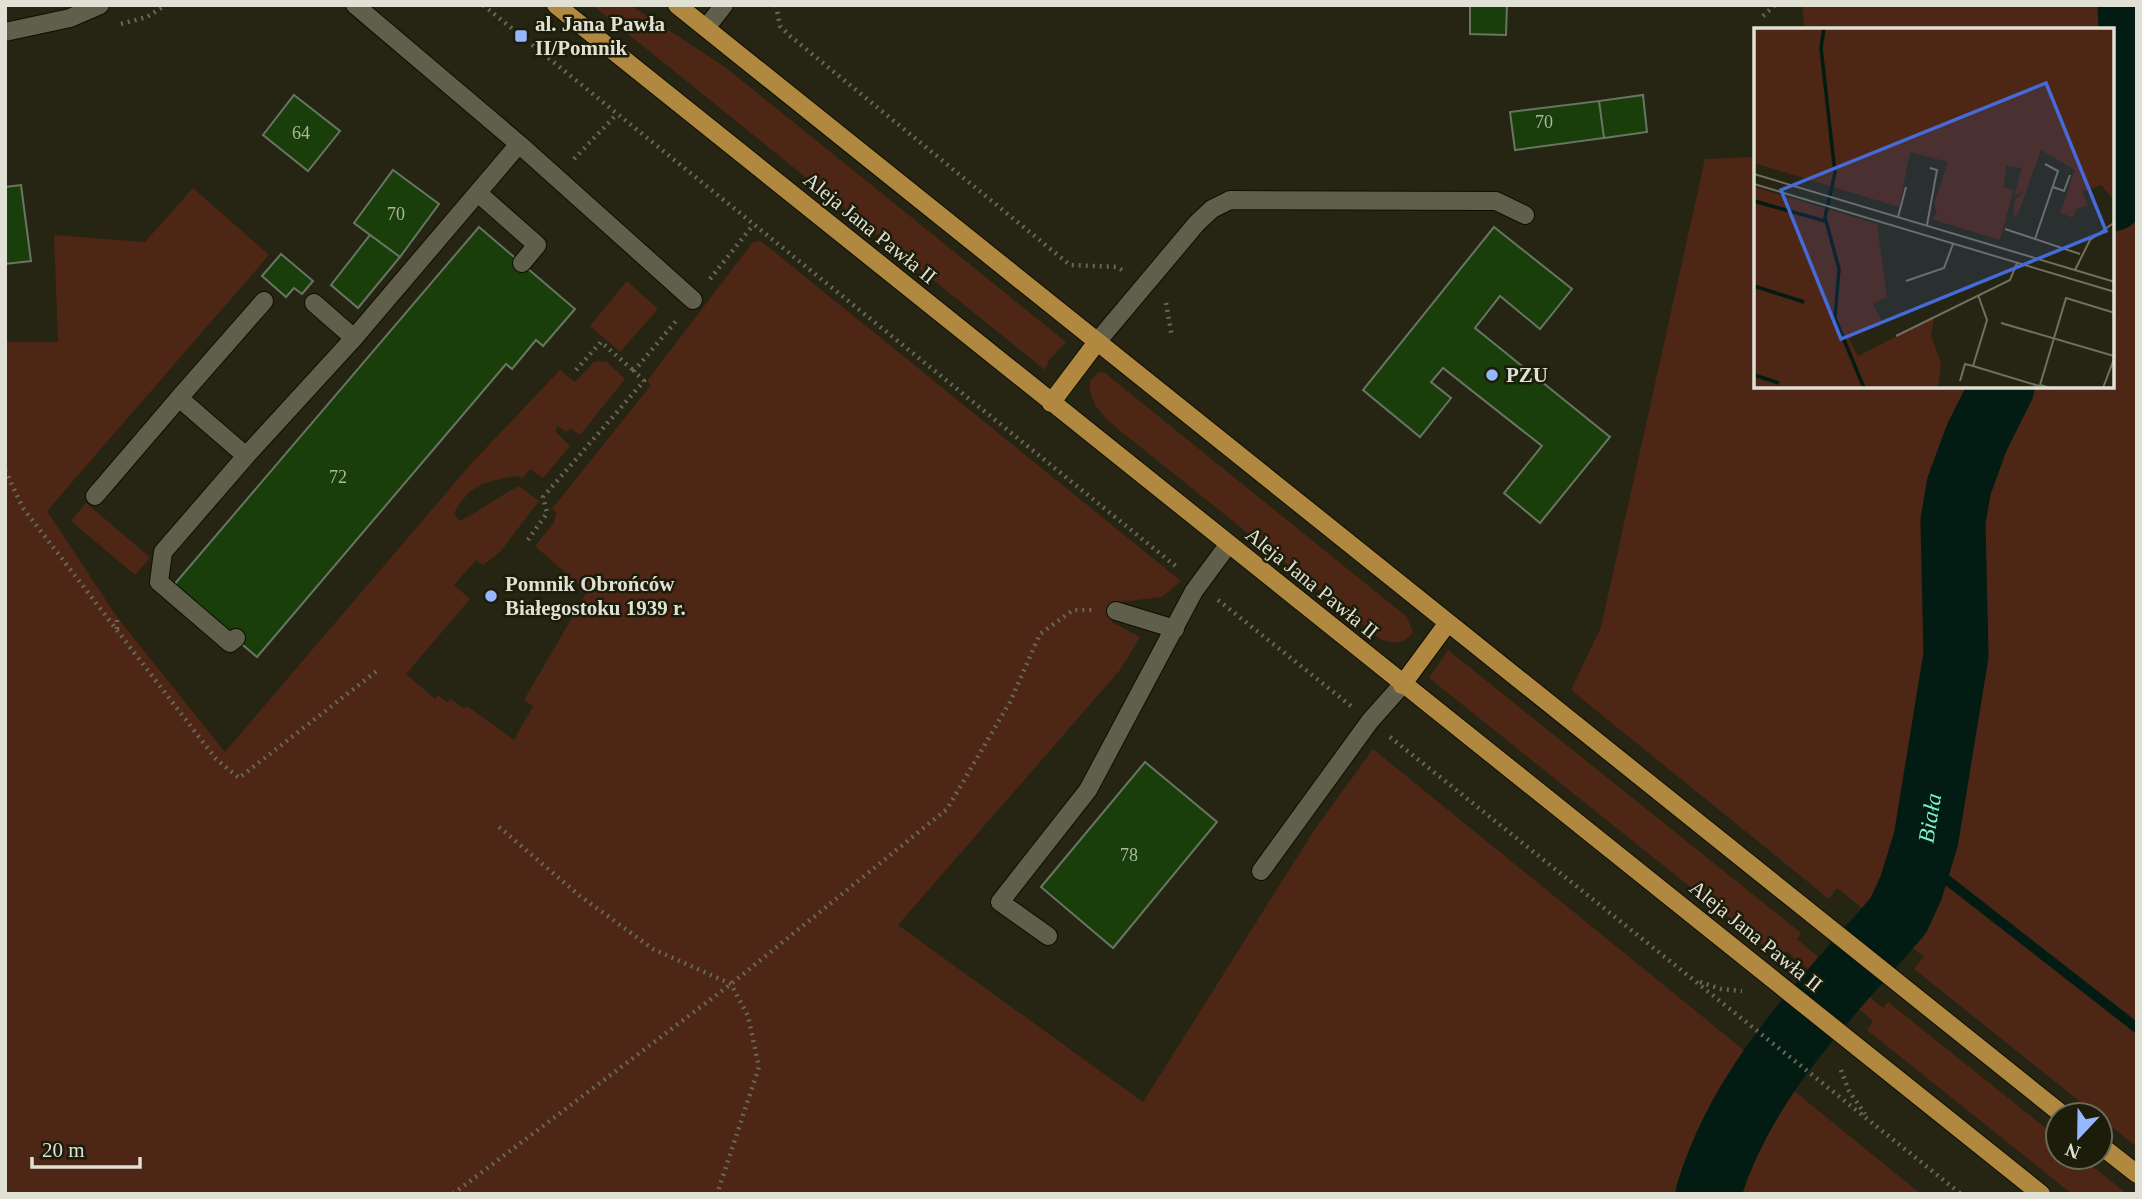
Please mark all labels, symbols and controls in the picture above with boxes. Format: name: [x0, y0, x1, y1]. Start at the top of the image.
place label: al. Jana Pawła II/Pomnik: [535, 12, 666, 60]
marker: al. Jana Pawła II/Pomnik: [513, 28, 529, 44]
inset map: [1754, 28, 2114, 388]
house number: 70: [1535, 112, 1553, 132]
house number: 64: [292, 123, 310, 143]
street label: Aleja Jana Pawła II: [799, 167, 941, 289]
house number: 70: [387, 204, 405, 224]
place label: PZU: [1506, 363, 1548, 387]
marker: PZU: [1484, 367, 1500, 383]
house number: 72: [329, 467, 347, 487]
street label: Aleja Jana Pawła II: [1241, 522, 1383, 644]
place label: Pomnik Obrońców Białegostoku 1939 r.: [505, 572, 686, 620]
marker: Pomnik Obrońców Białegostoku 1939 r.: [483, 588, 499, 604]
water label: Biała: [1914, 791, 1946, 845]
house number: 78: [1120, 845, 1138, 865]
street label: Aleja Jana Pawła II: [1685, 875, 1827, 997]
north arrow: [2044, 1101, 2114, 1171]
scale bar: [32, 1126, 140, 1170]
text: 20 m: [42, 1138, 85, 1162]
text: N: [2062, 1139, 2083, 1164]

